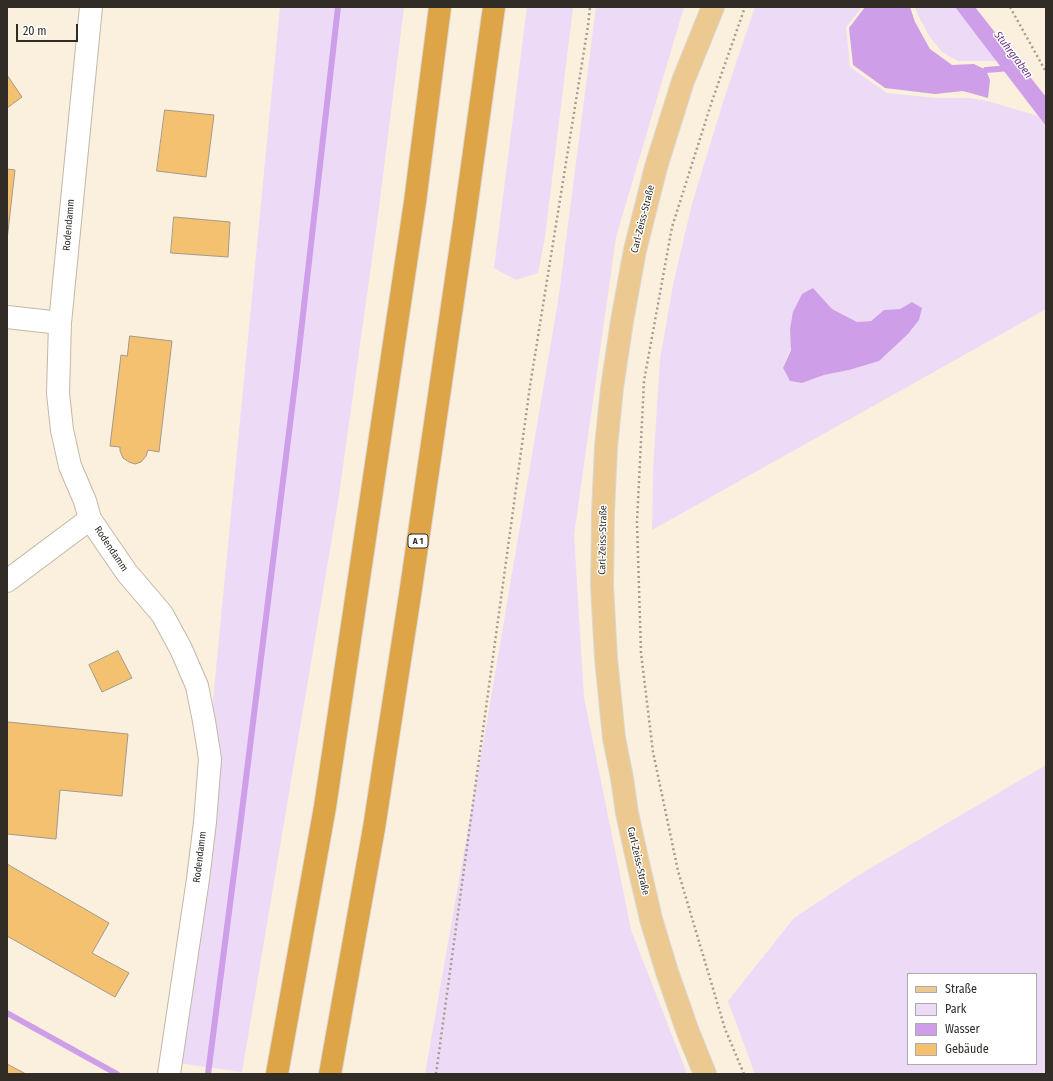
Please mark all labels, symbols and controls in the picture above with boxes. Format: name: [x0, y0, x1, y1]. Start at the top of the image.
scale bar: [18, 16, 80, 42]
text: 20 m: [23, 24, 47, 38]
water label: Stuhrgraben: [991, 29, 1035, 81]
street label: Carl-Zeiss-Straße: [629, 184, 657, 254]
street label: Rodendamm: [61, 199, 77, 251]
street label: Carl-Zeiss-Straße: [596, 505, 610, 575]
street label: Rodendamm: [92, 524, 130, 574]
road number: A 1: [408, 534, 428, 548]
street label: Carl-Zeiss-Straße: [624, 826, 652, 896]
street label: Rodendamm: [191, 831, 209, 883]
legend: [907, 973, 1037, 1065]
text: Straße: [945, 982, 977, 996]
text: Park: [945, 1002, 966, 1016]
text: Wasser: [945, 1022, 980, 1036]
text: Gebäude: [945, 1042, 989, 1056]

